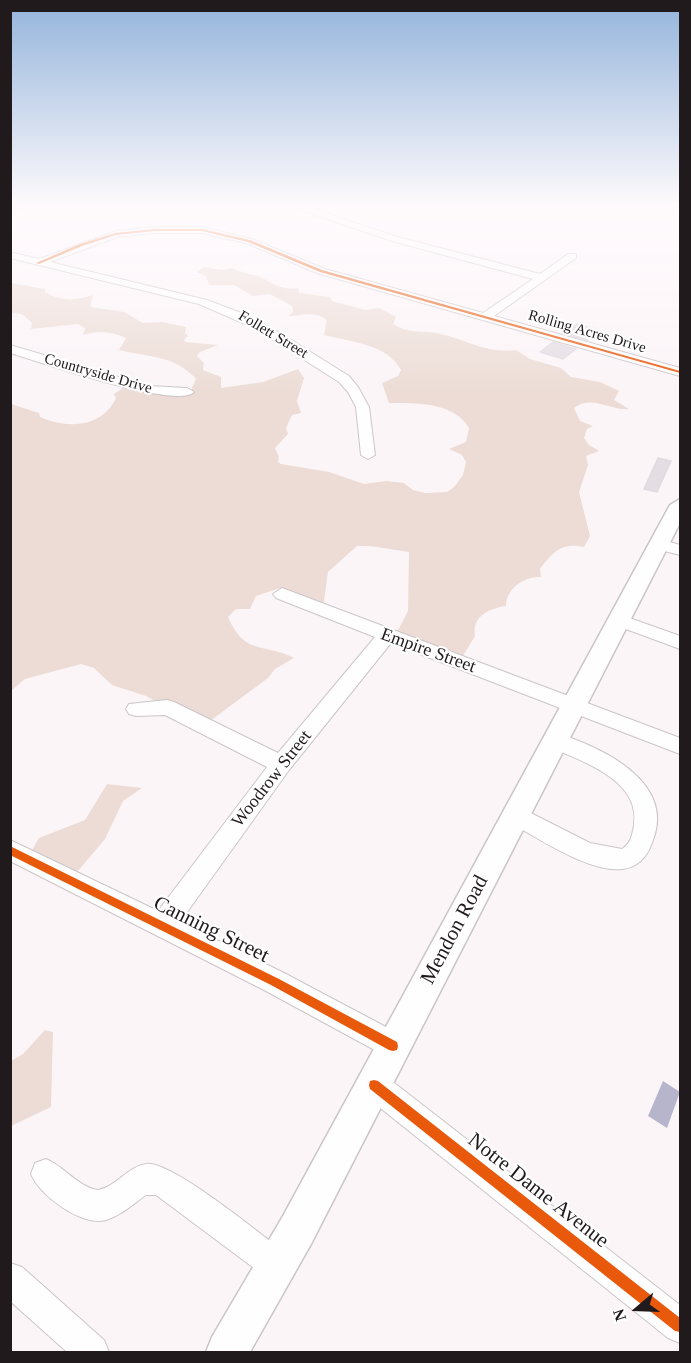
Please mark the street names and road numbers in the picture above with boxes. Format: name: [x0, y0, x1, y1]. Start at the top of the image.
street label: Follett Street: [235, 307, 311, 363]
street label: Rolling Acres Drive: [526, 307, 648, 357]
street label: Countryside Drive: [42, 350, 154, 398]
street label: Empire Street: [378, 624, 478, 678]
street label: Woodrow Street: [227, 726, 317, 832]
street label: Mendon Road: [416, 871, 494, 989]
street label: Canning Street: [149, 891, 273, 969]
street label: Notre Dame Avenue: [462, 1128, 614, 1254]

